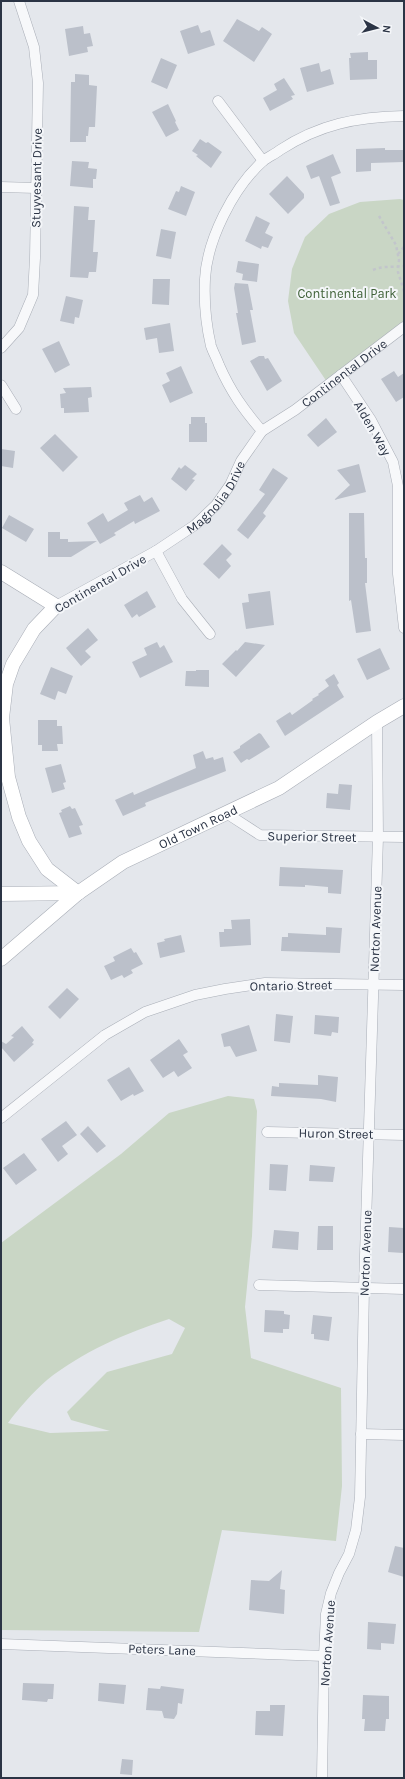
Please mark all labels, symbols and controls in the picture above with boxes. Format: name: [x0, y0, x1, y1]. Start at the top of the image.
north arrow: [357, 8, 397, 48]
text: N: [379, 24, 393, 34]
street label: Stuyvesant Drive: [28, 128, 45, 228]
park label: Continental Park: [297, 286, 397, 301]
street label: Continental Drive: [299, 336, 390, 410]
street label: Alden Way: [351, 398, 394, 458]
street label: Magnolia Drive: [183, 458, 248, 537]
street label: Continental Drive: [52, 551, 149, 616]
street label: Old Town Road: [156, 802, 240, 852]
street label: Superior Street: [267, 828, 357, 845]
street label: Norton Avenue: [366, 885, 385, 972]
street label: Ontario Street: [250, 977, 333, 994]
street label: Huron Street: [298, 1125, 374, 1142]
street label: Norton Avenue: [356, 1209, 375, 1296]
street label: Norton Avenue: [317, 1599, 338, 1687]
street label: Peters Lane: [128, 1641, 196, 1658]

